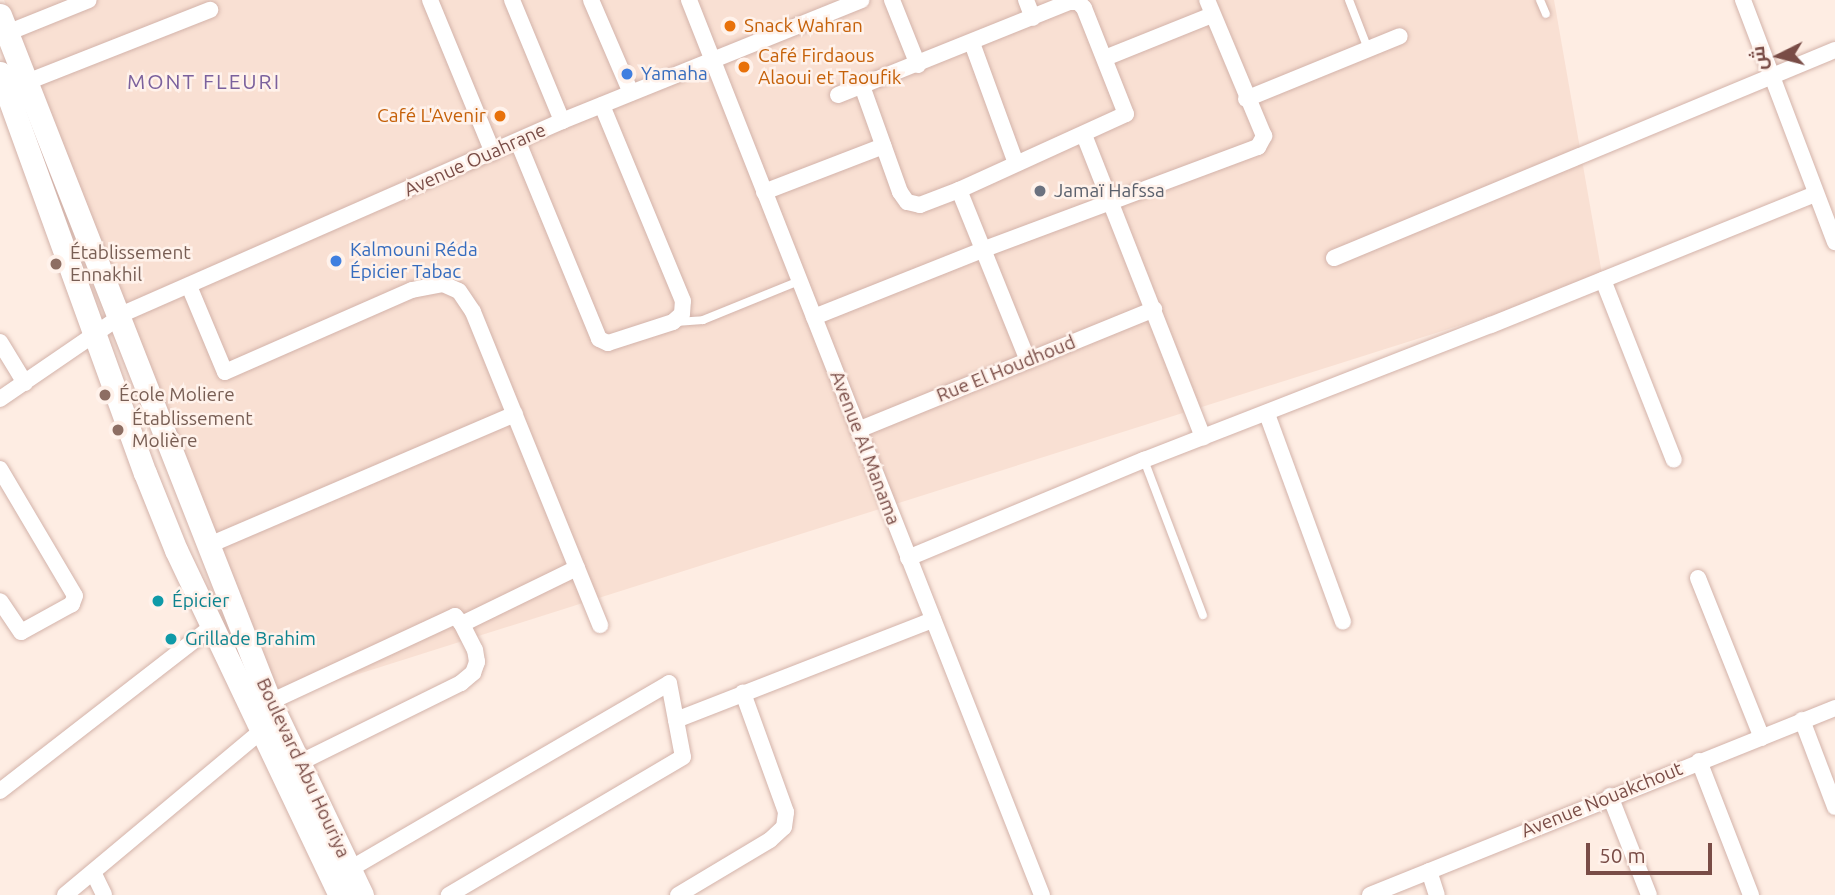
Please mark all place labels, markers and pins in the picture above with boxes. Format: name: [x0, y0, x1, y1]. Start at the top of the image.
place label: Snack Wahran: [744, 15, 863, 37]
marker: Snack Wahran: [722, 18, 738, 34]
place label: Café Firdaous Alaoui et Taoufik: [758, 45, 901, 89]
marker: Café Firdaous Alaoui et Taoufik: [736, 59, 752, 75]
place label: Yamaha: [641, 63, 708, 85]
marker: Yamaha: [619, 66, 635, 82]
place label: Café L'Avenir: [377, 105, 486, 127]
marker: Café L'Avenir: [492, 108, 508, 124]
place label: Jamaï Hafssa: [1054, 180, 1165, 202]
marker: Jamaï Hafssa: [1032, 183, 1048, 199]
place label: Kalmouni Réda Épicier Tabac: [350, 239, 478, 283]
place label: Établissement Ennakhil: [70, 242, 191, 286]
marker: Kalmouni Réda Épicier Tabac: [328, 253, 344, 269]
marker: Établissement Ennakhil: [48, 256, 64, 272]
place label: École Moliere: [119, 384, 235, 406]
marker: École Moliere: [97, 387, 113, 403]
place label: Établissement Molière: [132, 408, 253, 452]
marker: Établissement Molière: [110, 422, 126, 438]
place label: Épicier: [172, 590, 230, 612]
marker: Épicier: [150, 593, 166, 609]
place label: Grillade Brahim: [185, 628, 316, 650]
marker: Grillade Brahim: [163, 631, 179, 647]

